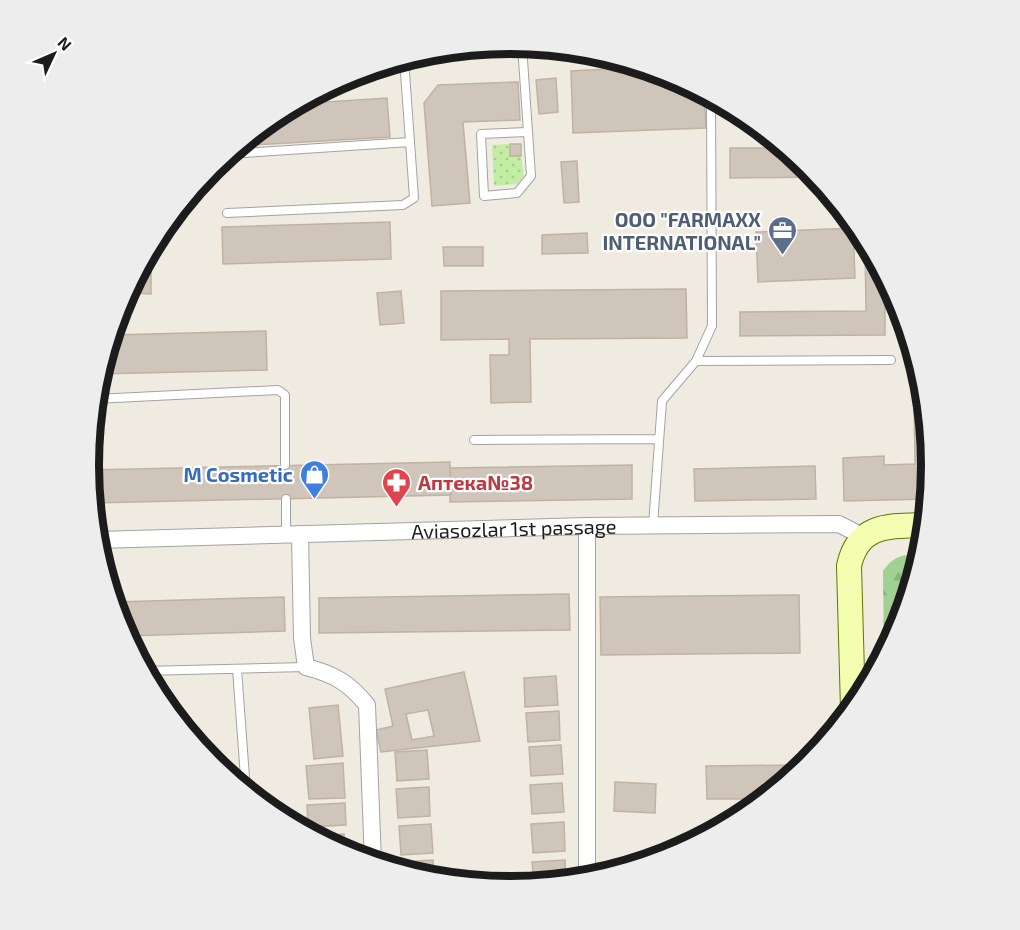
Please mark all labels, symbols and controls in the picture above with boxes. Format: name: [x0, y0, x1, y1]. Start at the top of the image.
north arrow: [24, 24, 84, 84]
text: N: [54, 32, 76, 54]
place label: OOO "FARMAXX INTERNATIONAL": [602, 207, 761, 254]
office icon: OOO "FARMAXX INTERNATIONAL": [766, 214, 798, 256]
shop icon: M Cosmetic: [298, 458, 330, 500]
place label: M Cosmetic: [183, 462, 293, 486]
pharmacy icon: Аптека№38: [381, 466, 413, 508]
place label: Аптека№38: [418, 470, 533, 494]
street label: Aviasozlar 1st passage: [411, 514, 617, 543]

